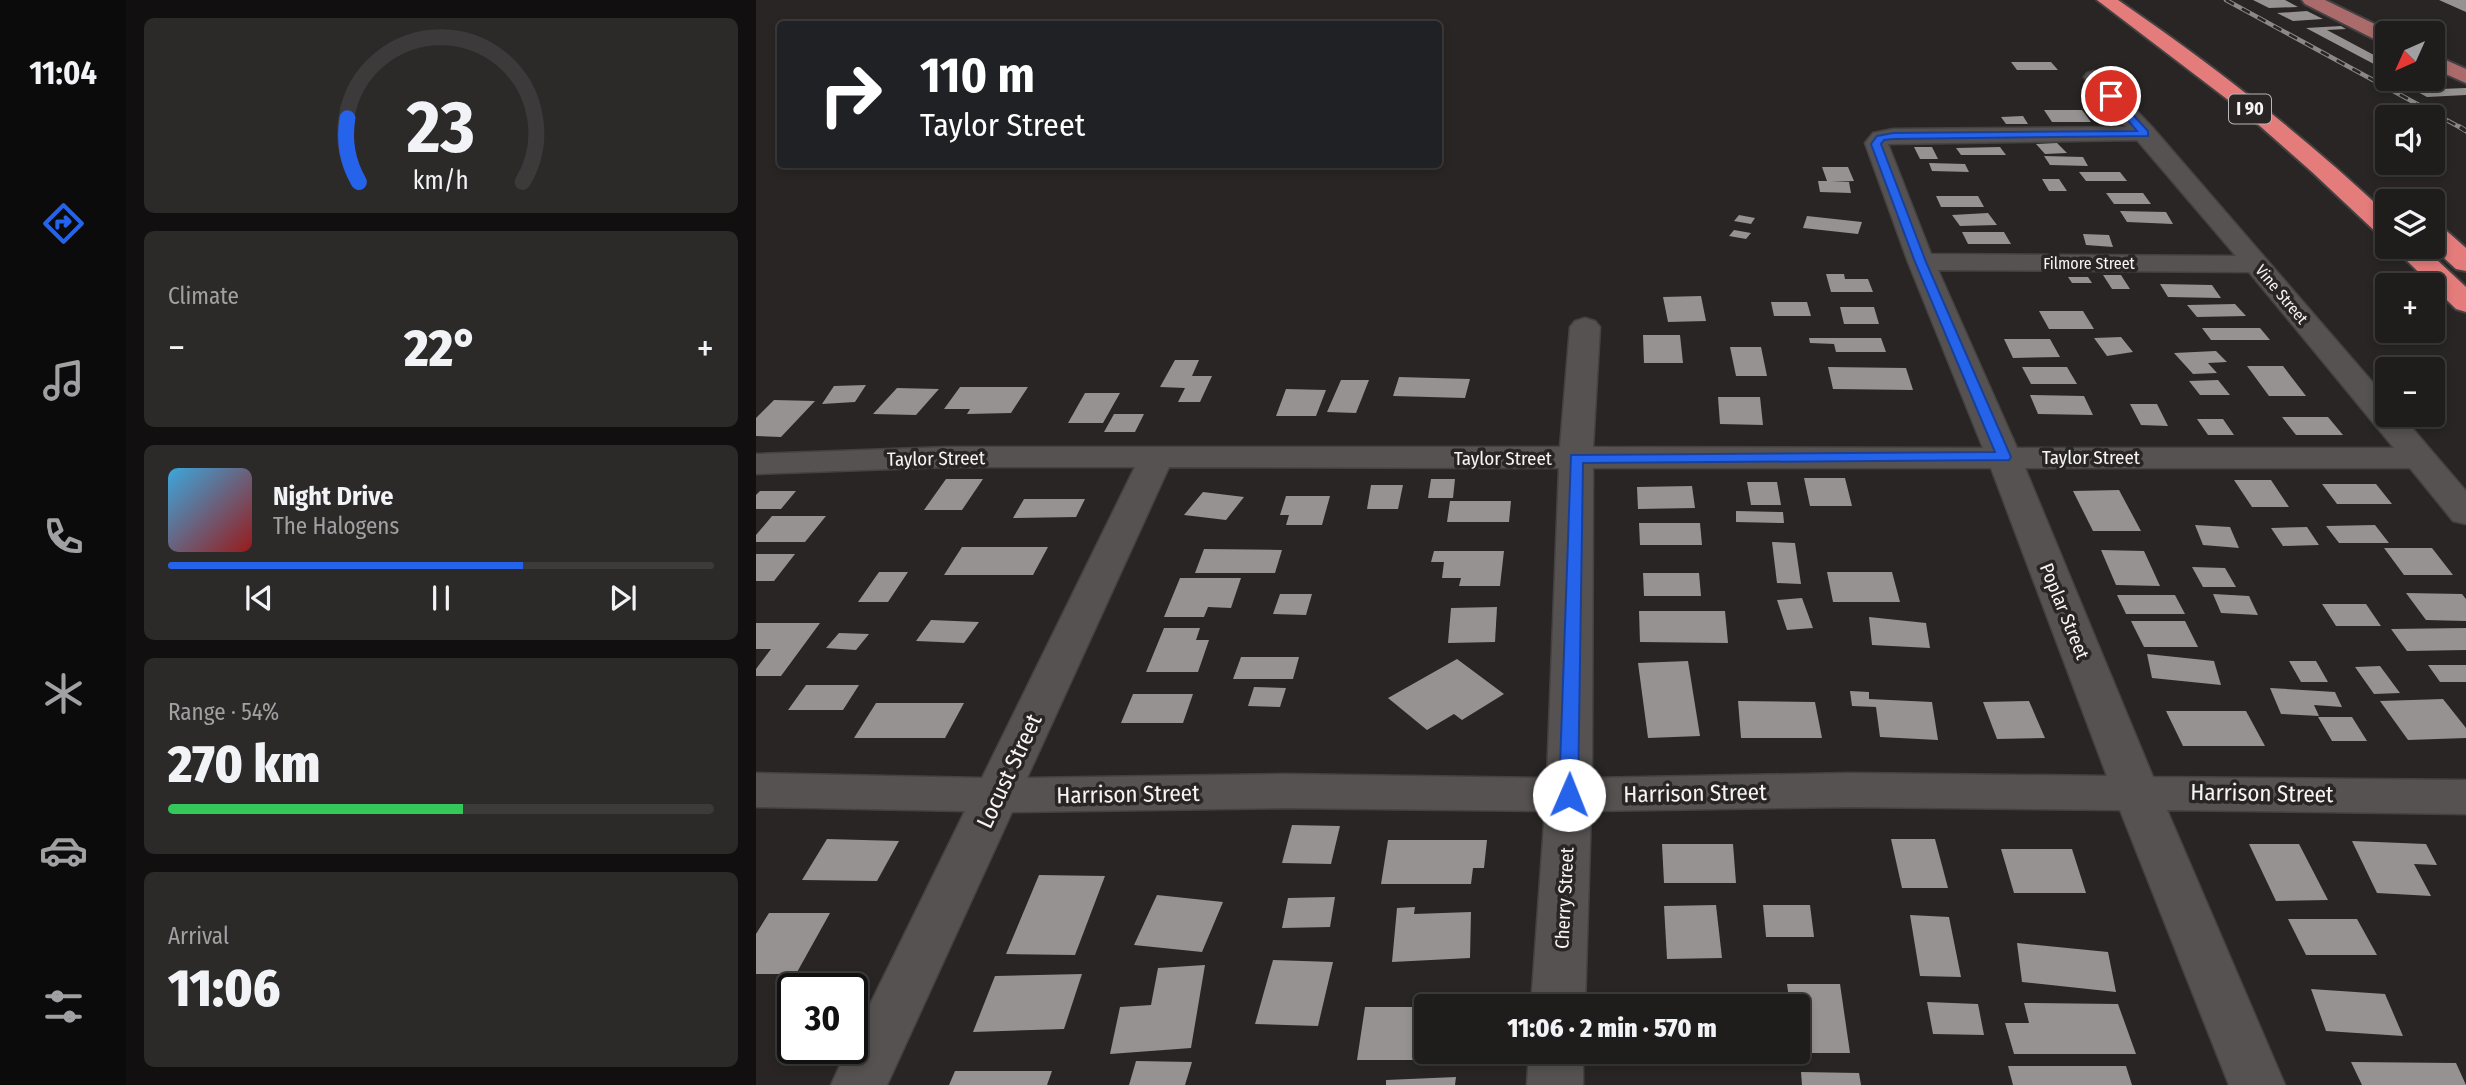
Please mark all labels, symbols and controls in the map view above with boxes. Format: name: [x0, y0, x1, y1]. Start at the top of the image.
north arrow: [2375, 21, 2445, 91]
map controls: [2375, 21, 2445, 427]
text: 110 m: [920, 46, 1035, 105]
icon: right: [805, 49, 896, 140]
text: 11:04: [29, 54, 97, 92]
pin: [2081, 66, 2141, 126]
icon: arrive: [2092, 77, 2130, 115]
text: 23: [406, 84, 475, 171]
road number: I 90: [2229, 94, 2271, 124]
button: sound: [2375, 105, 2445, 175]
text: Taylor Street: [920, 106, 1085, 144]
text: km/h: [413, 166, 469, 196]
button: layers: [2375, 189, 2445, 259]
icon: directions: [39, 199, 88, 248]
street label: Filmore Street: [2043, 254, 2136, 273]
street label: Vine Street: [2251, 261, 2312, 328]
button: +: [2375, 273, 2445, 343]
text: Climate: [168, 282, 239, 310]
text: 22°: [404, 317, 478, 380]
text: −: [168, 325, 185, 371]
text: +: [697, 325, 714, 371]
icon: music: [39, 356, 88, 405]
button: −: [2375, 357, 2445, 427]
street label: Taylor Street: [887, 446, 986, 471]
street label: Taylor Street: [2042, 446, 2141, 469]
street label: Taylor Street: [1454, 447, 1553, 470]
text: Night Drive: [273, 481, 393, 512]
icon: phone: [39, 512, 88, 561]
text: The Halogens: [273, 512, 399, 540]
street label: Poplar Street: [2035, 560, 2095, 663]
icon: previous: [240, 579, 278, 617]
icon: pause: [422, 579, 460, 617]
icon: next: [604, 579, 642, 617]
icon: climate: [39, 669, 88, 718]
text: Range · 54%: [168, 698, 279, 726]
street label: Locust Street: [970, 709, 1048, 833]
text: 270 km: [168, 733, 320, 796]
position arrow: [1532, 758, 1606, 832]
street label: Harrison Street: [1623, 778, 1767, 808]
street label: Harrison Street: [2190, 778, 2334, 808]
street label: Harrison Street: [1056, 779, 1200, 809]
icon: car: [39, 826, 88, 875]
street label: Cherry Street: [1550, 846, 1579, 949]
text: Arrival: [168, 922, 229, 950]
text: 11:06: [168, 957, 281, 1020]
speed limit sign: 30: [777, 973, 868, 1064]
icon: filters: [39, 982, 88, 1031]
text: 11:06 · 2 min · 570 m: [1507, 1013, 1717, 1044]

